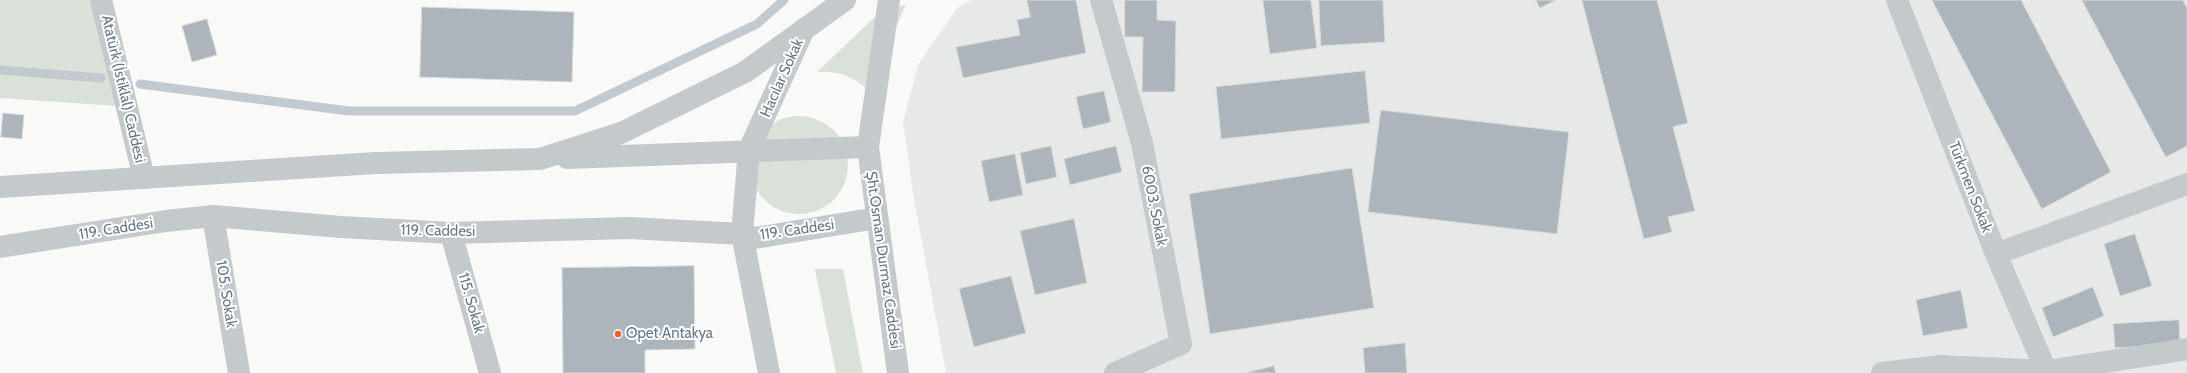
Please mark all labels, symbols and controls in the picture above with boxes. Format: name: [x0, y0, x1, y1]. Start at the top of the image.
street label: Atatürk (İstiklal) Caddesi: [97, 13, 149, 165]
street label: Hacılar Sokak: [757, 36, 807, 120]
street label: Türkmen Sokak: [1944, 139, 1996, 235]
street label: 6003. Sokak: [1137, 164, 1171, 248]
street label: Şht.Osman Durmaz Caddesi: [862, 170, 904, 350]
street label: 119. Caddesi: [78, 214, 154, 244]
street label: 119. Caddesi: [759, 216, 835, 244]
street label: 119. Caddesi: [401, 221, 475, 241]
street label: 105. Sokak: [212, 259, 240, 329]
street label: 115. Sokak: [454, 271, 488, 335]
place label: Opet Antakya: [626, 325, 713, 343]
marker: Opet Antakya: [613, 329, 623, 339]

